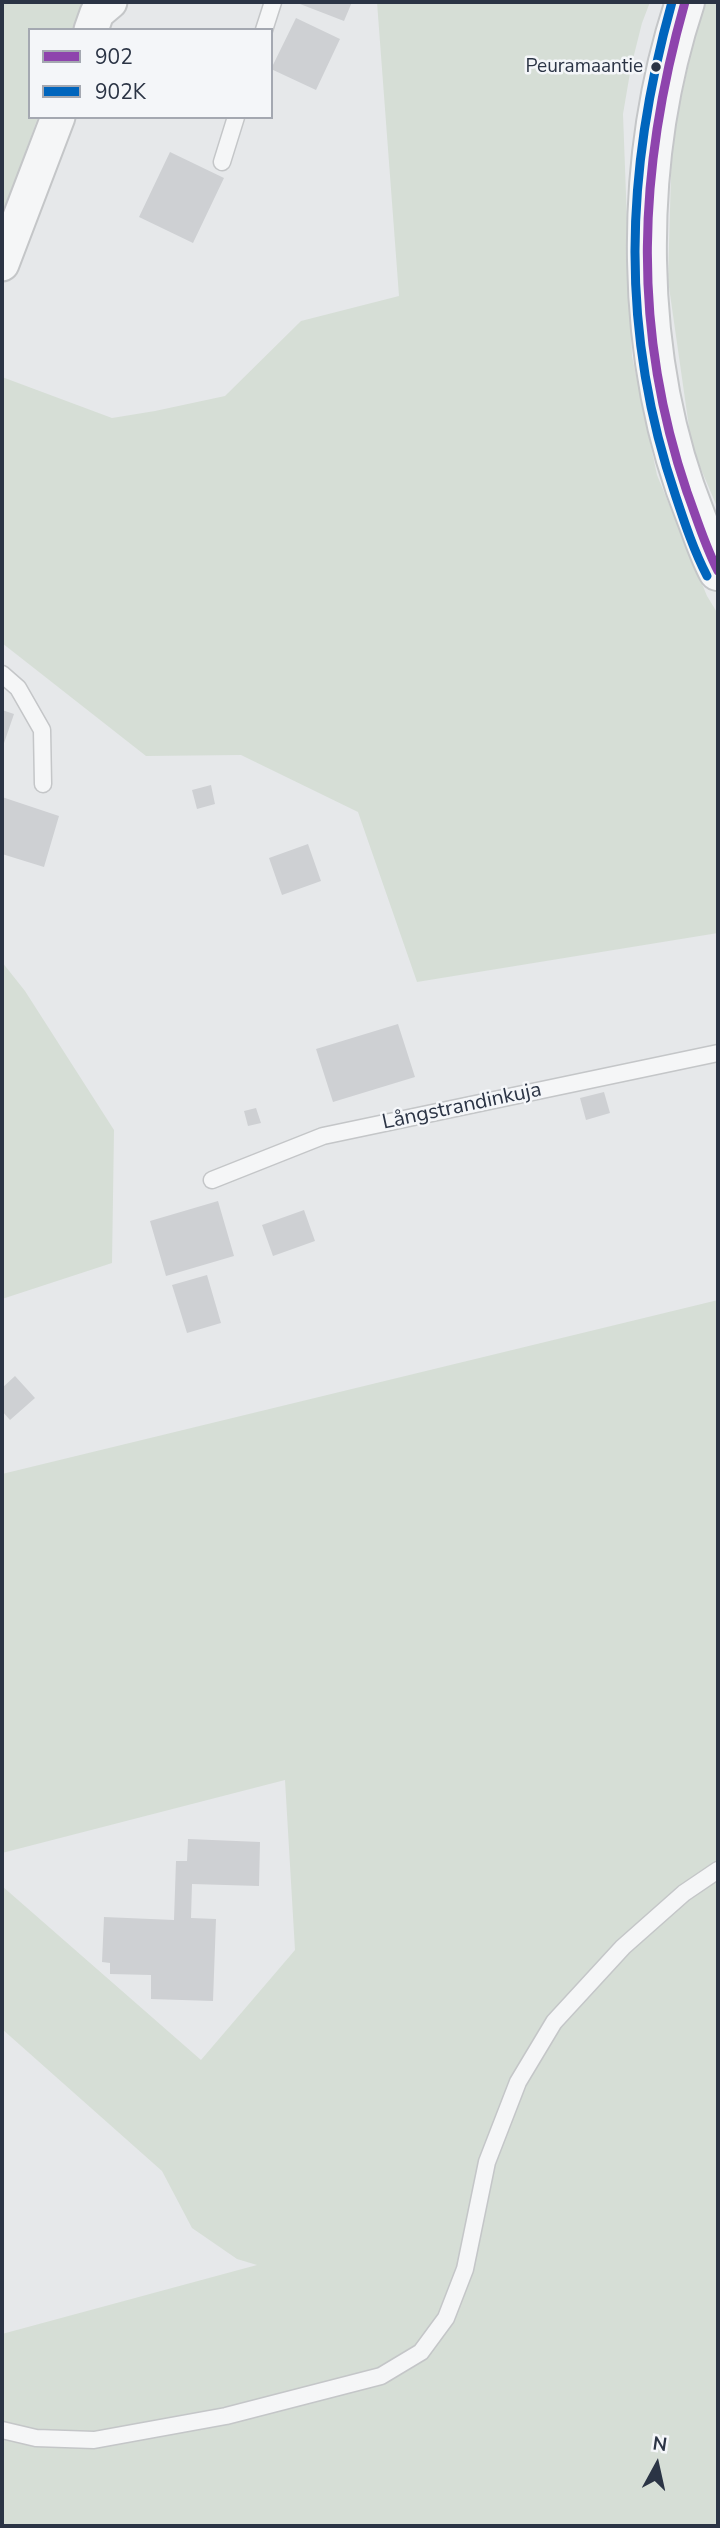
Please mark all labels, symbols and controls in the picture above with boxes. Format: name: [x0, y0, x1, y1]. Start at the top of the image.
legend: [28, 28, 273, 119]
text: 902: [95, 43, 133, 71]
place label: Peuramaantie: [525, 56, 643, 78]
marker: Peuramaantie: [649, 60, 663, 74]
text: 902K: [95, 78, 146, 106]
street label: Långstrandinkuja: [380, 1078, 544, 1136]
north arrow: [622, 2430, 692, 2500]
text: N: [651, 2430, 669, 2458]

